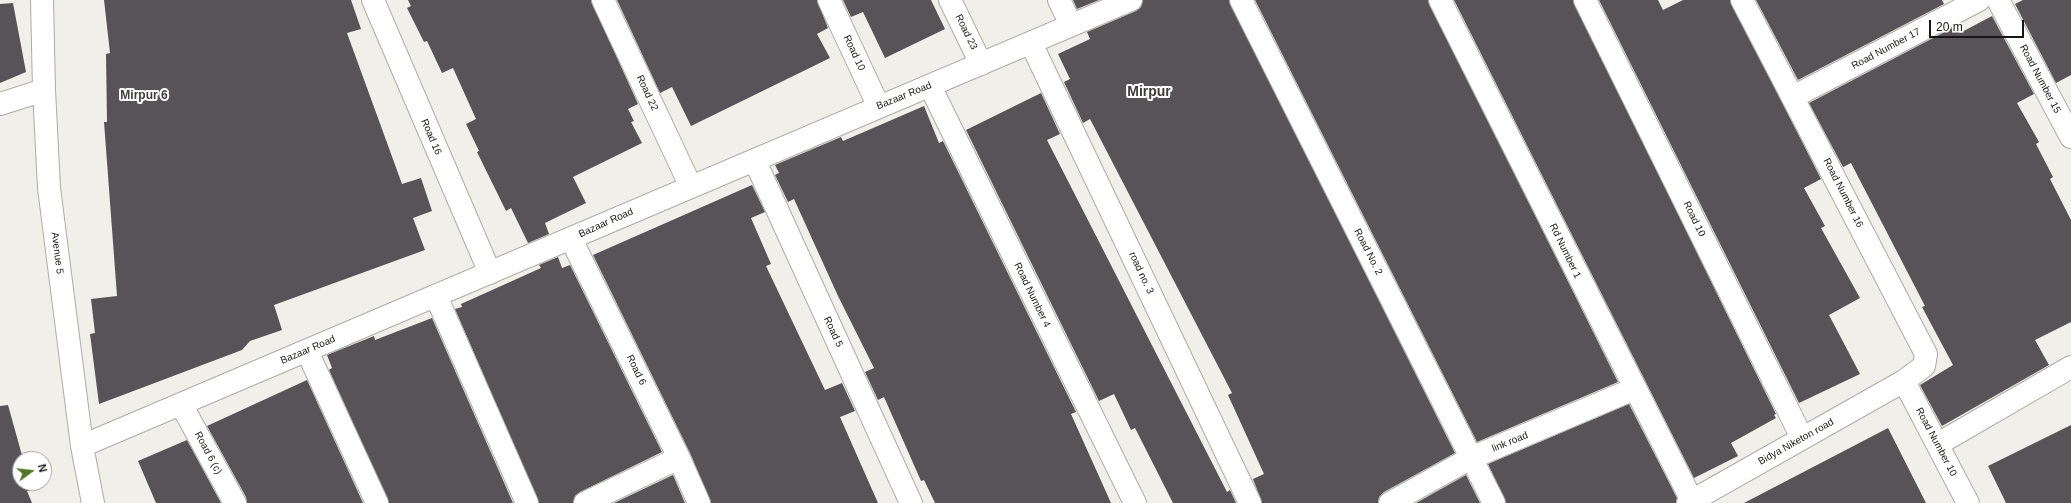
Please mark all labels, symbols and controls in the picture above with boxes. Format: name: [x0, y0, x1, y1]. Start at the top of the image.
street label: Road 23: [952, 12, 980, 52]
scale bar: [1931, 12, 2026, 38]
text: 20 m: [1936, 20, 1963, 34]
street label: Road Number 17: [1850, 26, 1922, 72]
street label: Road 10: [841, 33, 867, 73]
street label: Road Number 15: [2017, 43, 2063, 115]
street label: Road 22: [634, 73, 660, 113]
street label: Bazaar Road: [875, 80, 933, 112]
district label: Mirpur: [1127, 84, 1171, 100]
district label: Mirpur 6: [120, 89, 168, 103]
street label: Road 16: [418, 117, 444, 157]
street label: Road Number 16: [1820, 156, 1866, 230]
street label: Road 10: [1680, 199, 1708, 239]
street label: Bazaar Road: [577, 206, 635, 240]
street label: Rd Number 1: [1547, 222, 1583, 280]
street label: Road No. 2: [1351, 227, 1385, 277]
street label: Avenue 5: [48, 231, 66, 275]
street label: road no. 3: [1126, 250, 1156, 296]
street label: Road Number 4: [1011, 261, 1053, 329]
street label: Road 5: [821, 315, 845, 349]
street label: Bazaar Road: [279, 333, 337, 367]
street label: Road 6: [624, 353, 648, 387]
street label: Road Number 10: [1913, 406, 1959, 478]
street label: Bidya Niketon road: [1756, 416, 1836, 468]
street label: link road: [1490, 429, 1530, 455]
street label: Road 6 (c): [192, 430, 224, 476]
north arrow: [12, 451, 52, 491]
text: N: [36, 463, 49, 474]

